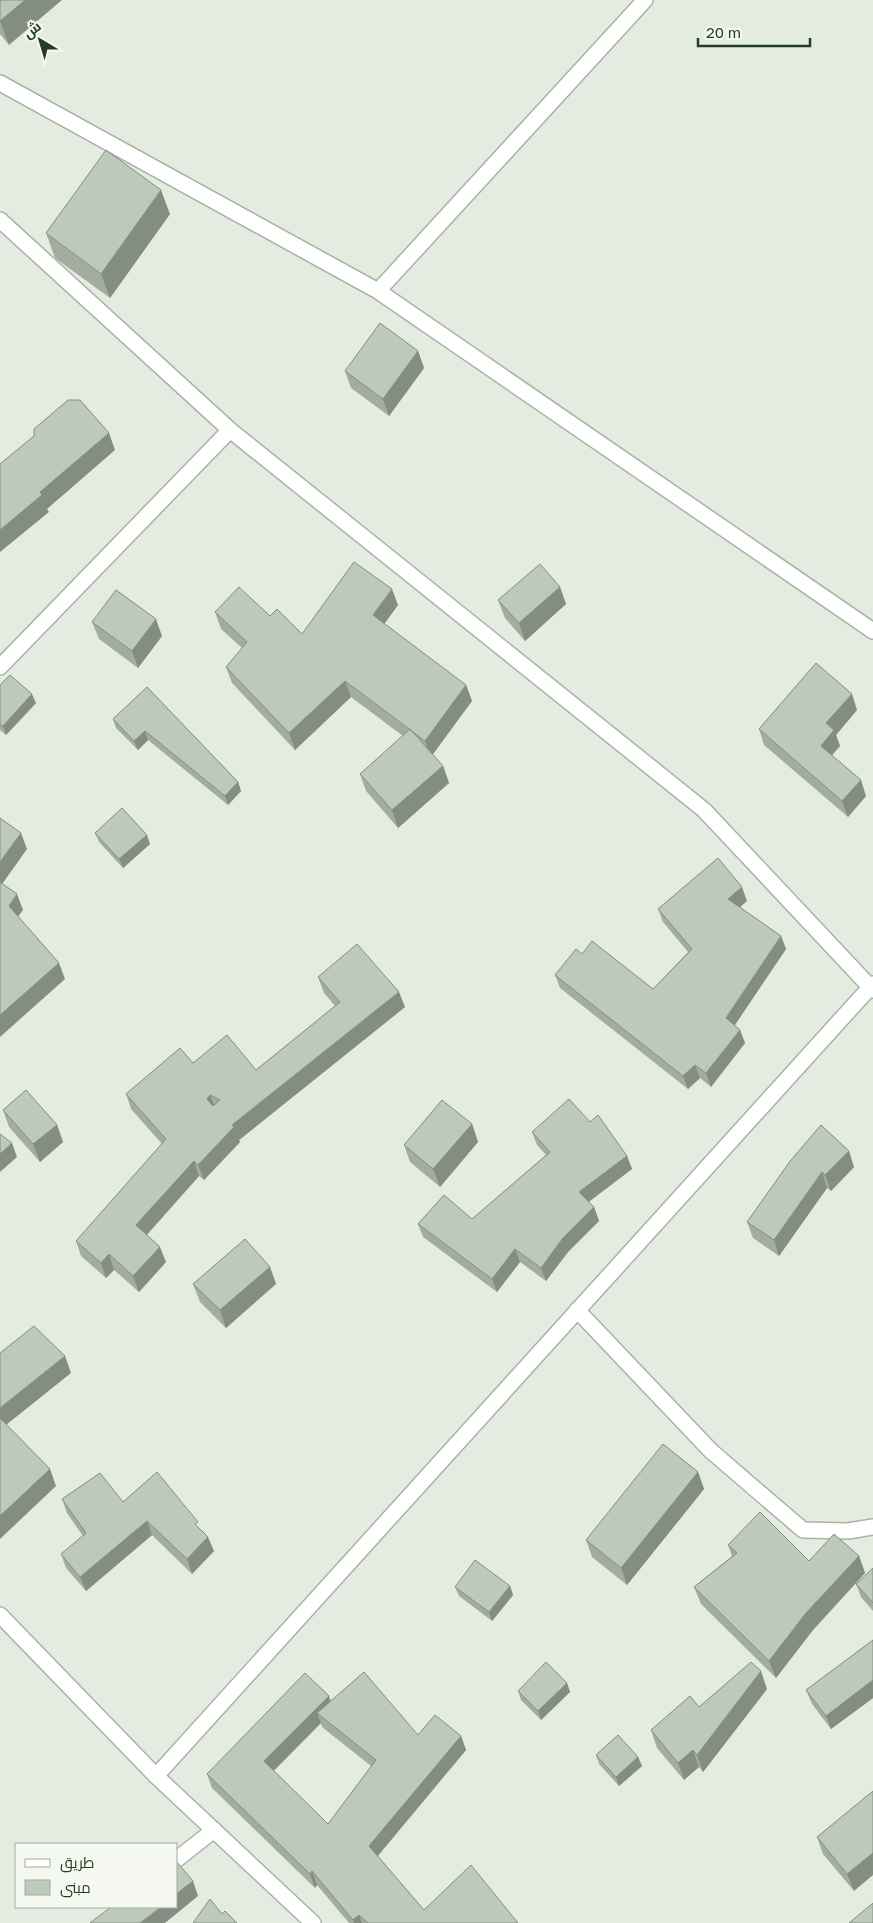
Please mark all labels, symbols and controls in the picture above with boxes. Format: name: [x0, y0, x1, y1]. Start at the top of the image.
north arrow: [15, 15, 65, 65]
scale bar: [698, 15, 810, 47]
text: ش: [19, 17, 45, 42]
text: 20 m: [706, 23, 741, 41]
legend: [15, 1843, 178, 1908]
text: طريق: [60, 1853, 94, 1873]
text: مبنى: [60, 1878, 91, 1898]

